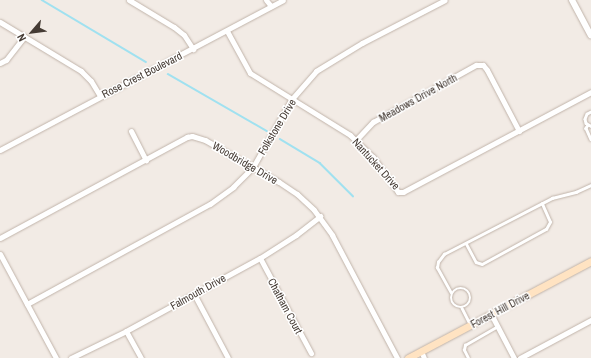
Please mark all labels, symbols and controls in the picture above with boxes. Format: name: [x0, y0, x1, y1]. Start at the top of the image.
north arrow: [12, 12, 52, 52]
text: N: [14, 31, 29, 44]
street label: Rose Crest Boulevard: [100, 49, 184, 101]
street label: Meadows Drive North: [377, 71, 459, 125]
street label: Folkstone Drive: [255, 97, 299, 157]
street label: Nantucket Drive: [349, 136, 403, 192]
street label: Woodbridge Drive: [210, 139, 280, 187]
street label: Falmouth Drive: [168, 271, 228, 313]
street label: Chatham Court: [265, 276, 305, 336]
street label: Forest Hill Drive: [468, 289, 532, 331]

